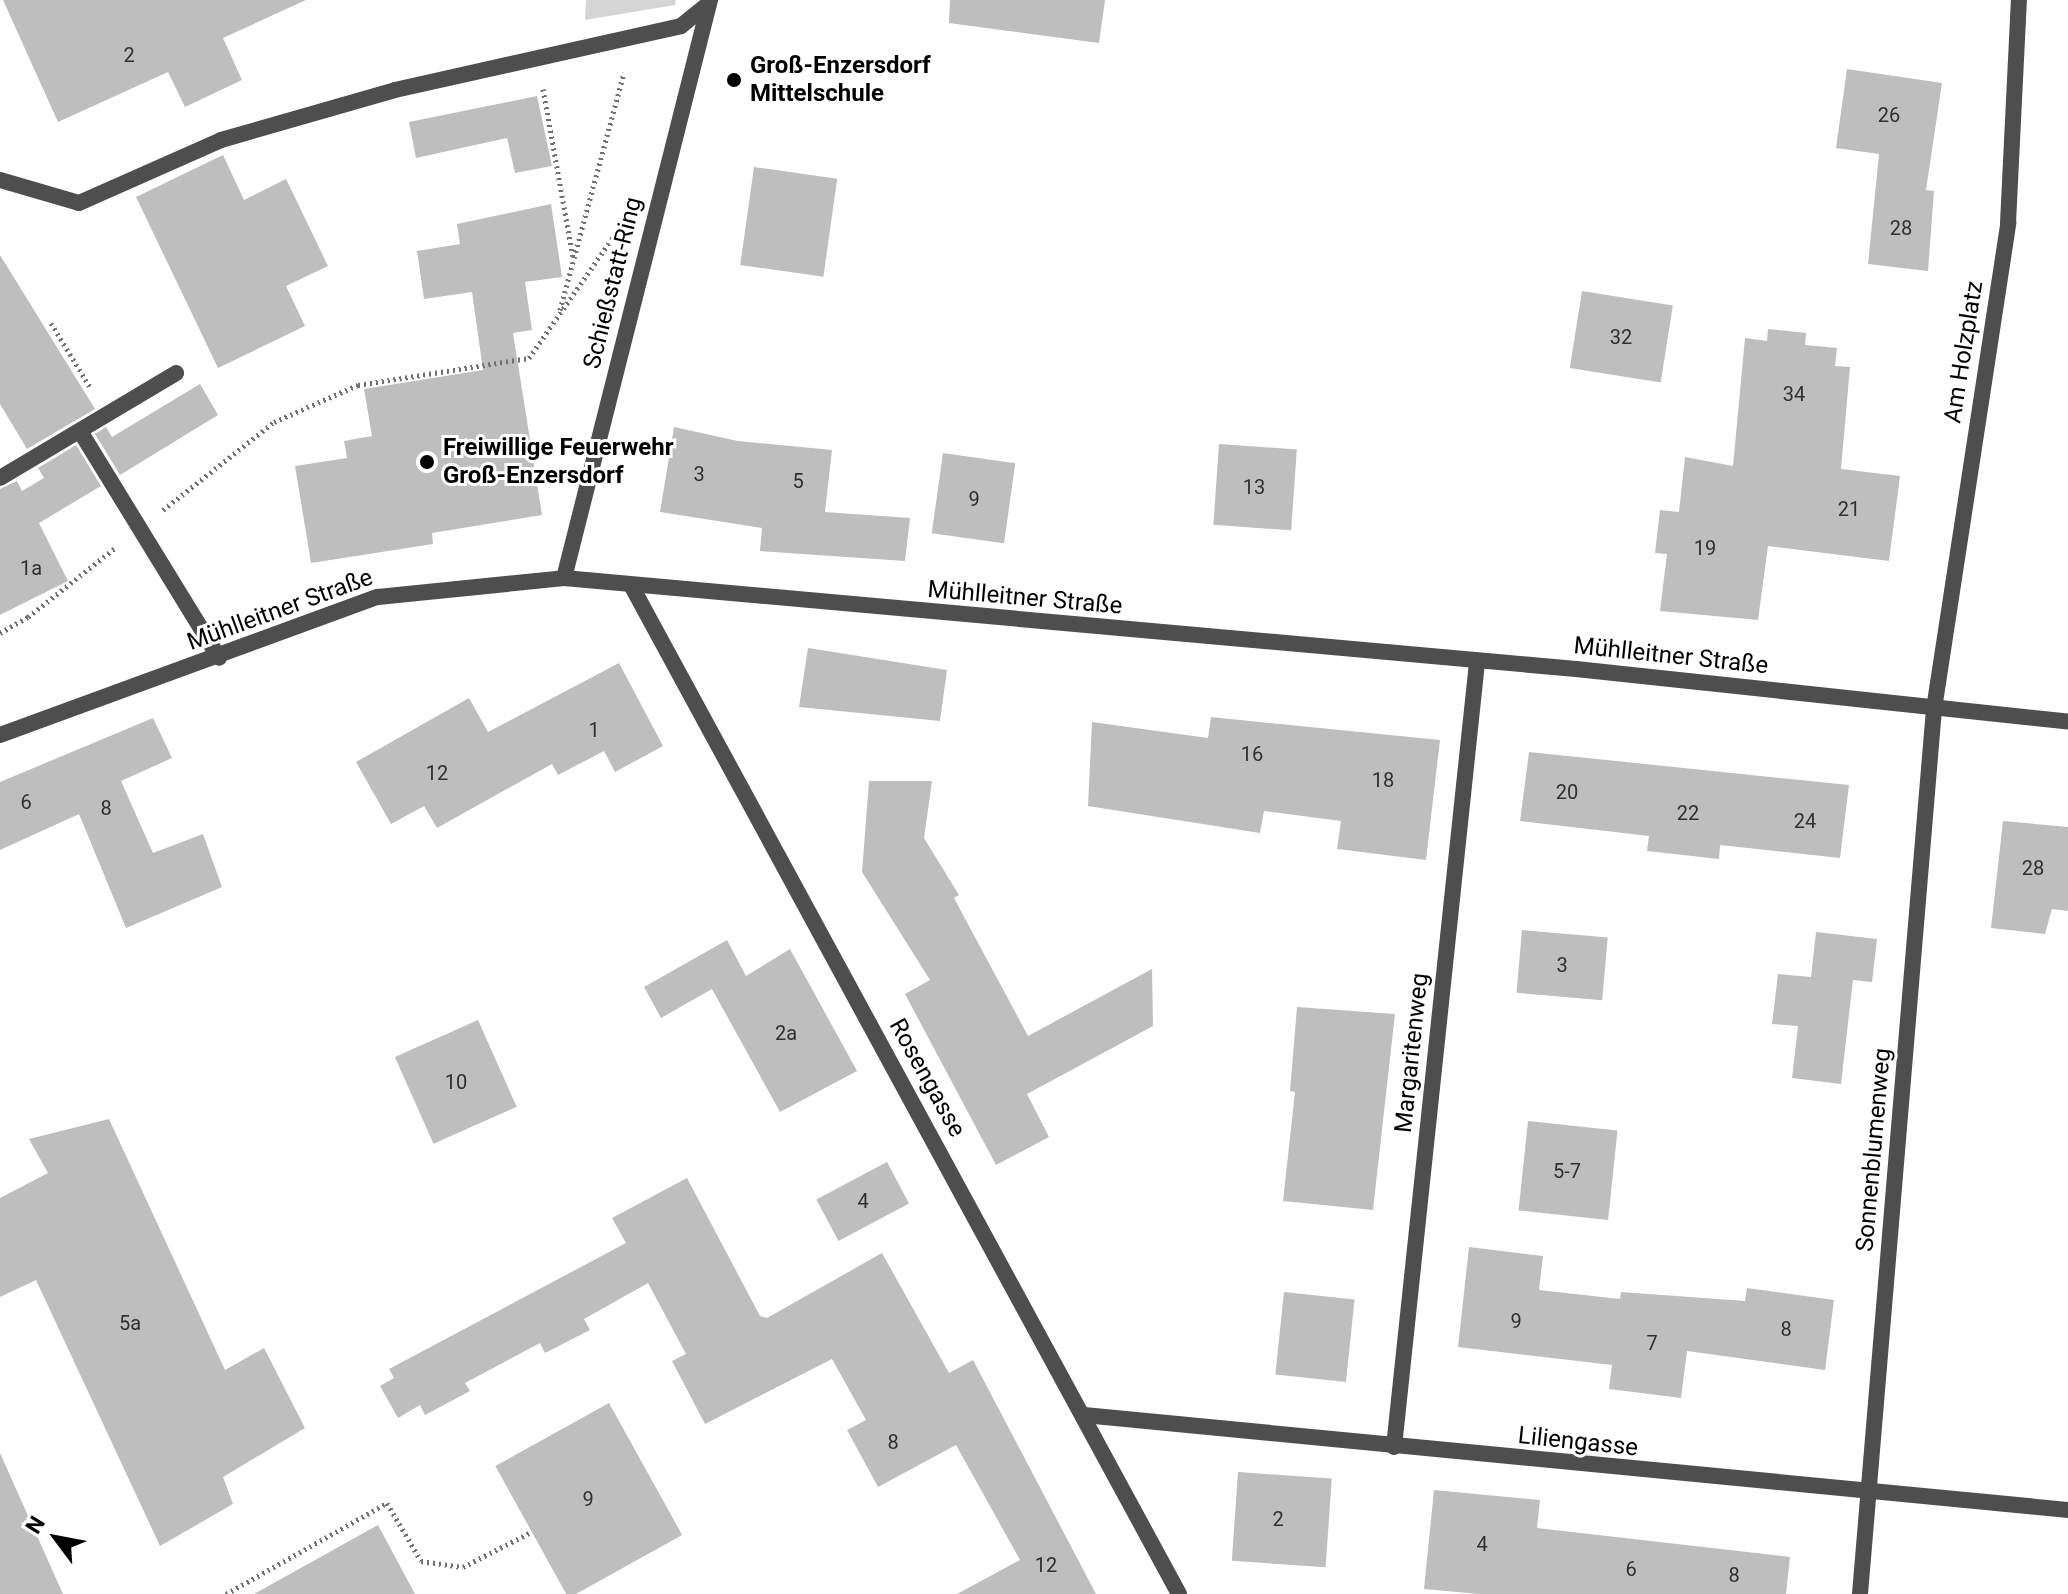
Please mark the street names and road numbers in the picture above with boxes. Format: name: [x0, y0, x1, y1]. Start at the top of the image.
street label: Schießstatt-Ring: [578, 194, 648, 372]
street label: Am Holzplatz: [1939, 279, 1989, 425]
street label: Mühlleitner Straße: [183, 563, 377, 657]
street label: Mühlleitner Straße: [926, 575, 1124, 621]
street label: Mühlleitner Straße: [1572, 631, 1770, 681]
street label: Margaritenweg: [1389, 972, 1435, 1134]
street label: Rosengasse: [883, 1014, 971, 1142]
street label: Sonnenblumenweg: [1851, 1047, 1897, 1253]
street label: Liliengasse: [1517, 1421, 1639, 1463]

